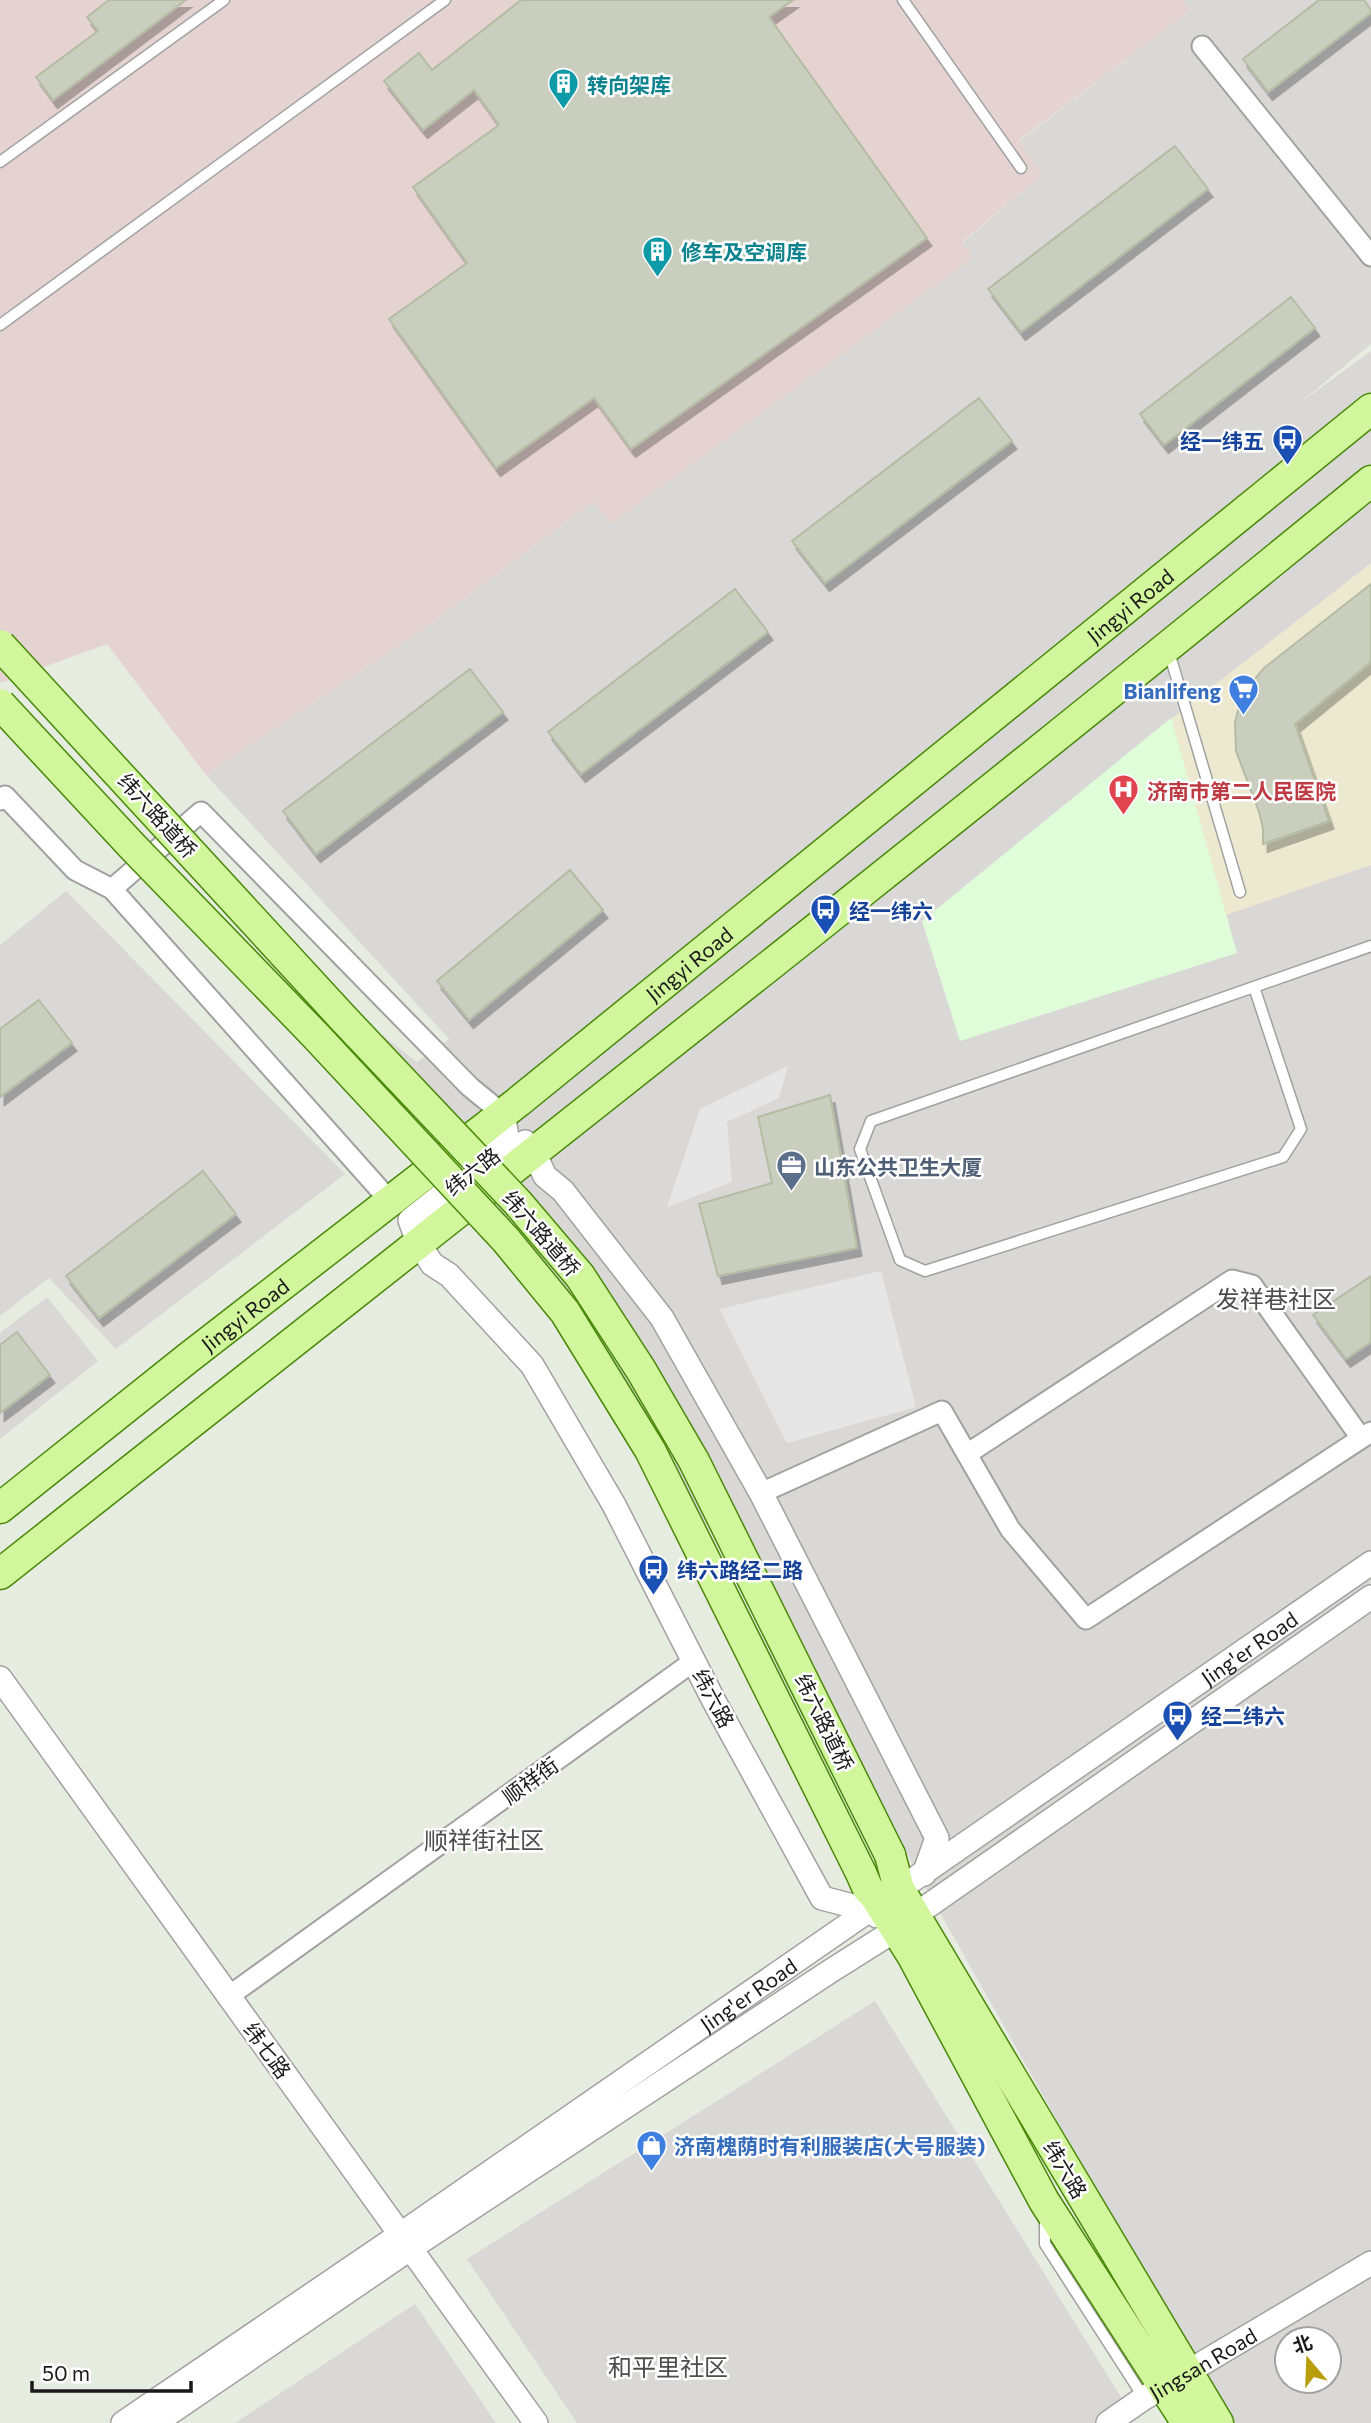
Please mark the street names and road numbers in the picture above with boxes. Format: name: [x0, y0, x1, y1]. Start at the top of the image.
street label: Jingyi Road: [1081, 563, 1178, 648]
street label: 纬六路道桥: [114, 768, 202, 862]
street label: Jingyi Road: [640, 921, 737, 1006]
street label: 纬六路: [439, 1142, 505, 1200]
street label: 纬六路道桥: [498, 1185, 586, 1281]
street label: Jingyi Road: [196, 1272, 293, 1356]
street label: Jing'er Road: [1196, 1605, 1302, 1690]
street label: 纬六路: [688, 1664, 740, 1732]
street label: 纬六路道桥: [791, 1669, 859, 1775]
street label: 顺祥街: [497, 1751, 563, 1809]
street label: Jing'er Road: [695, 1952, 801, 2036]
street label: 纬七路: [239, 2017, 297, 2083]
street label: 纬六路: [1039, 2136, 1093, 2202]
street label: Jingsan Road: [1144, 2322, 1261, 2405]

